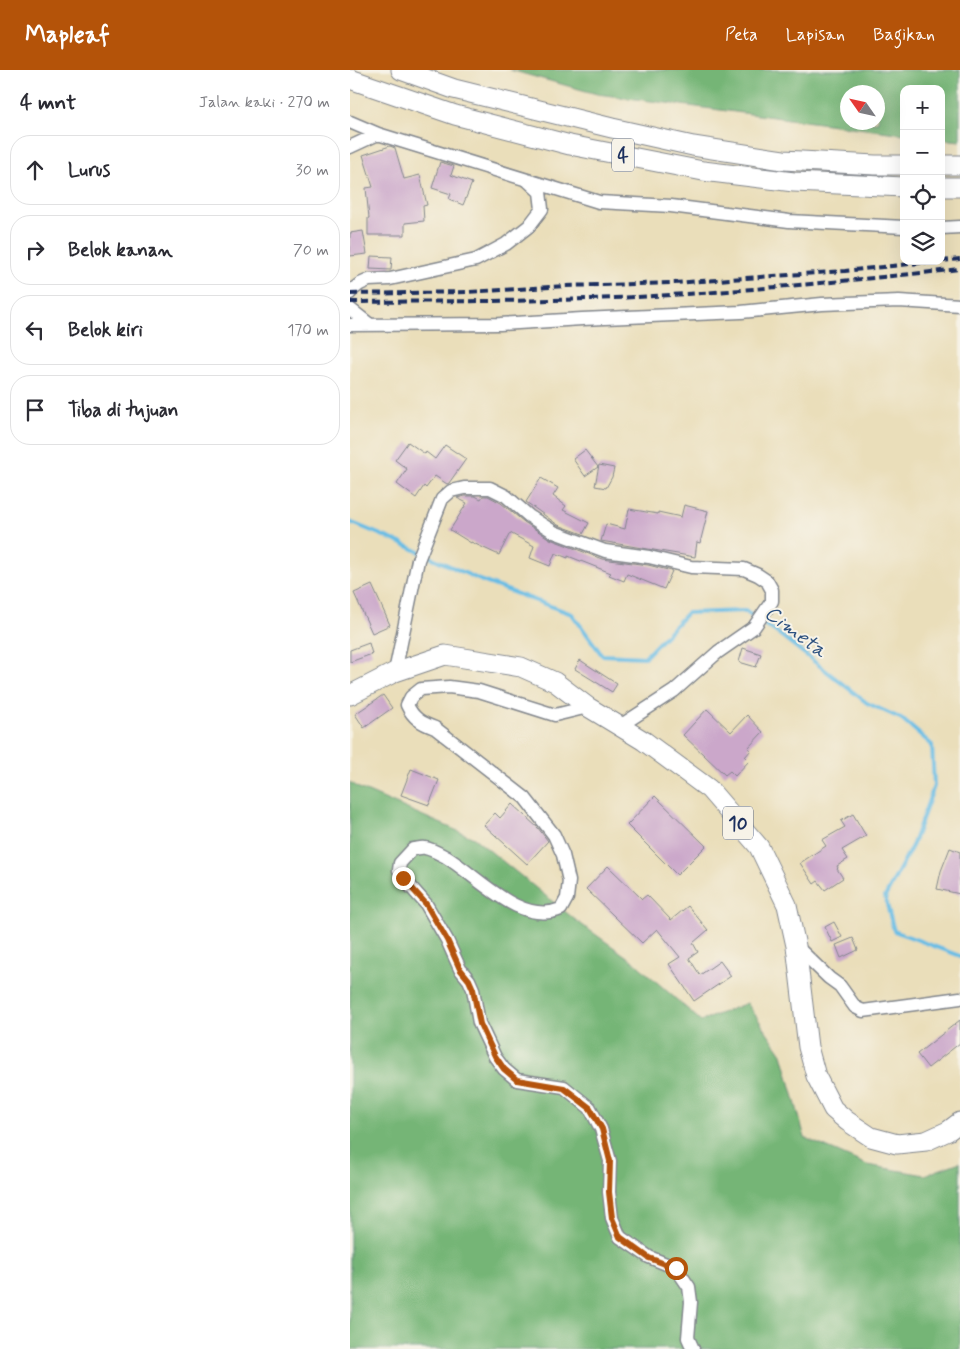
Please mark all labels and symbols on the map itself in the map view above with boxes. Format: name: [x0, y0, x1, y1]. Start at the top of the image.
north arrow: [840, 85, 885, 130]
road number: 4: [612, 138, 634, 172]
water label: Cimeta: [759, 599, 833, 665]
road number: 10: [723, 806, 753, 840]
route end: [392, 867, 415, 890]
route start: [665, 1257, 688, 1280]

